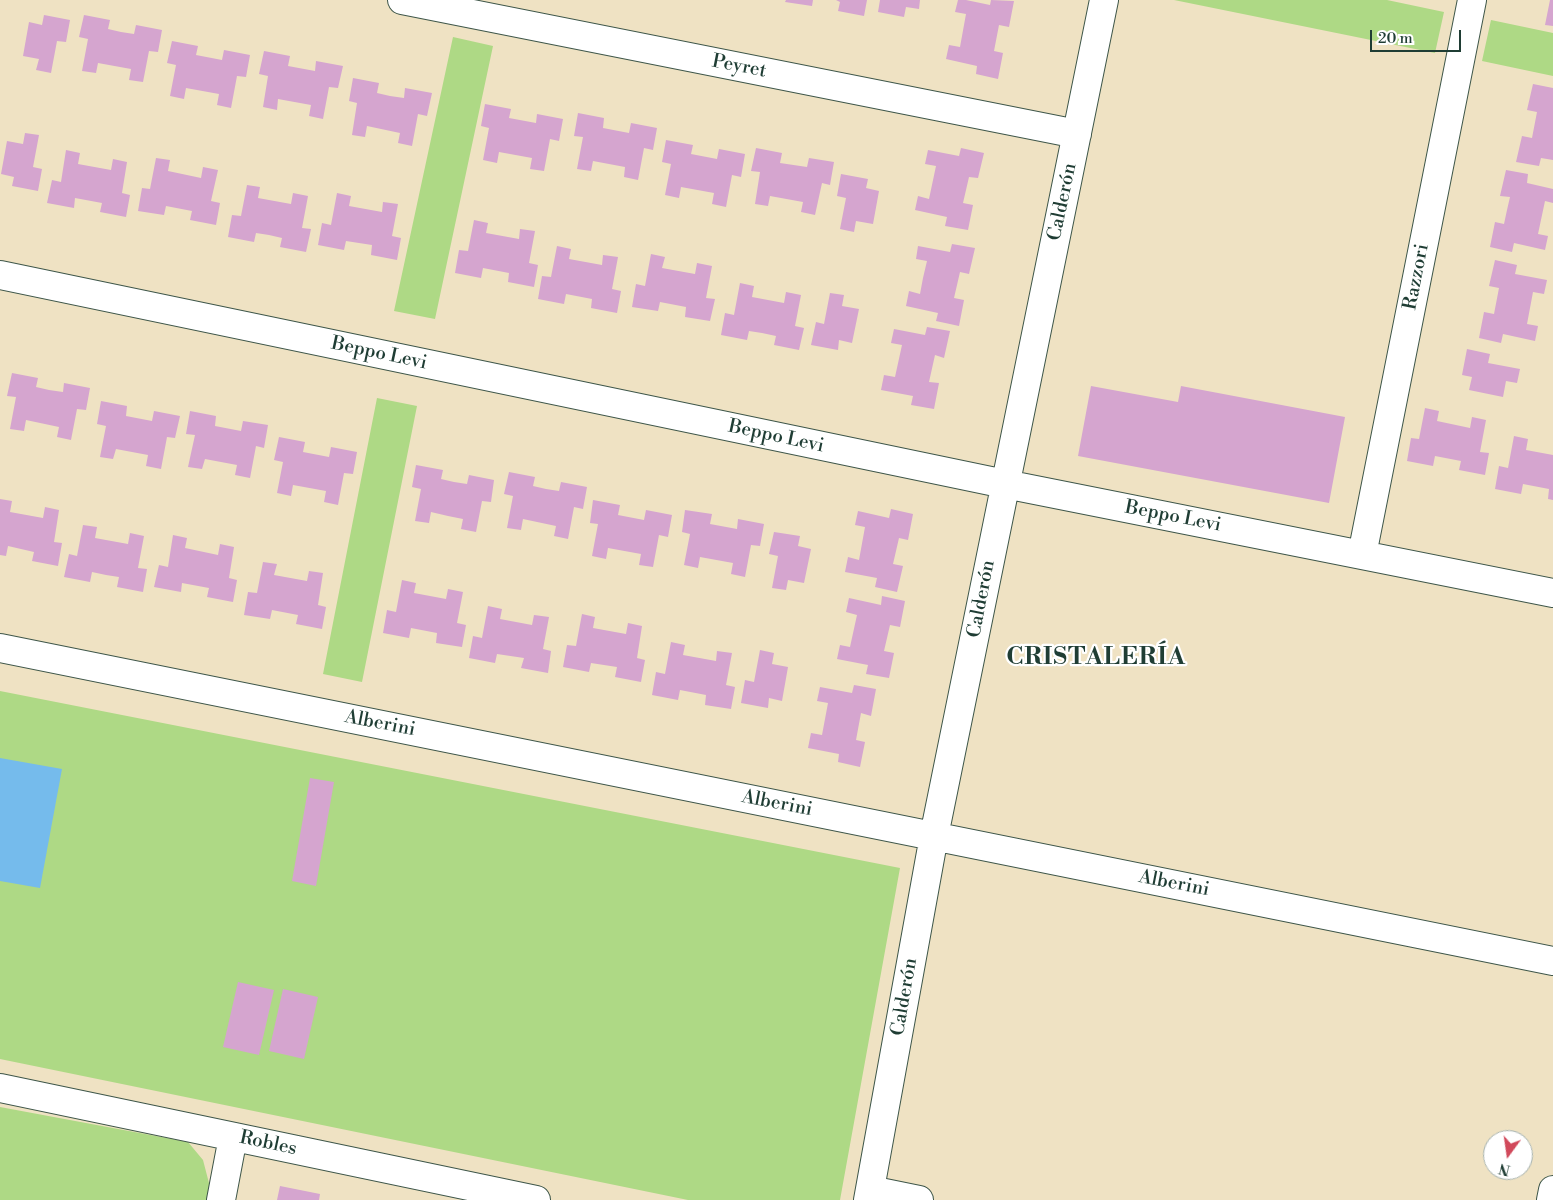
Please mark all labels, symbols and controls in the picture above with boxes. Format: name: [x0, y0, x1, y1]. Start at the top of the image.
scale bar: [1373, 20, 1464, 52]
text: 20 m: [1378, 29, 1413, 48]
street label: Peyret: [710, 51, 768, 83]
street label: Calderón: [1044, 161, 1082, 243]
street label: Razzori: [1399, 242, 1435, 312]
street label: Beppo Levi: [329, 333, 429, 375]
street label: Beppo Levi: [726, 416, 826, 458]
street label: Beppo Levi: [1123, 497, 1223, 537]
street label: Calderón: [963, 558, 1001, 640]
district label: CRISTALERÍA: [1005, 644, 1187, 672]
street label: Alberini: [343, 706, 417, 742]
street label: Alberini: [740, 786, 814, 822]
street label: Alberini: [1137, 866, 1211, 902]
street label: Calderón: [887, 956, 923, 1038]
street label: Robles: [237, 1127, 299, 1161]
north arrow: [1483, 1130, 1533, 1180]
text: N: [1497, 1159, 1512, 1179]

